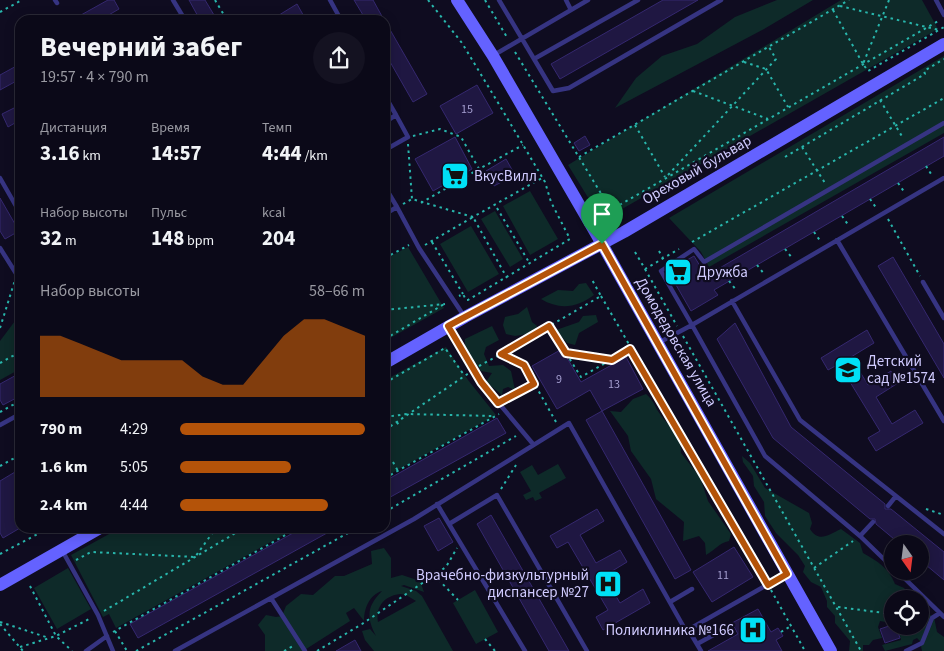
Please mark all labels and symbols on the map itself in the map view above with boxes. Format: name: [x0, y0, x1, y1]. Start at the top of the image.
house number: 15: [461, 101, 473, 118]
street label: Ореховый бульвар: [638, 130, 756, 210]
supermarket icon: ВкусВилл: [440, 161, 470, 191]
place label: ВкусВилл: [474, 166, 537, 187]
pin: [581, 193, 623, 244]
supermarket icon: Дружба: [663, 257, 693, 287]
place label: Дружба: [697, 262, 748, 283]
street label: Домодедовская улица: [630, 273, 722, 411]
place label: Детский сад №1574: [867, 351, 936, 389]
school or university icon: Детский сад №1574: [833, 355, 863, 385]
house number: 9: [556, 371, 562, 388]
house number: 13: [608, 376, 620, 393]
north arrow: [884, 535, 929, 580]
place label: Врачебно-физкультурный диспансер №27: [416, 565, 589, 603]
house number: 11: [717, 567, 729, 584]
hospital icon: Врачебно-физкультурный диспансер №27: [593, 569, 623, 599]
hospital icon: Поликлиника №166: [738, 615, 768, 645]
place label: Поликлиника №166: [605, 620, 734, 641]

